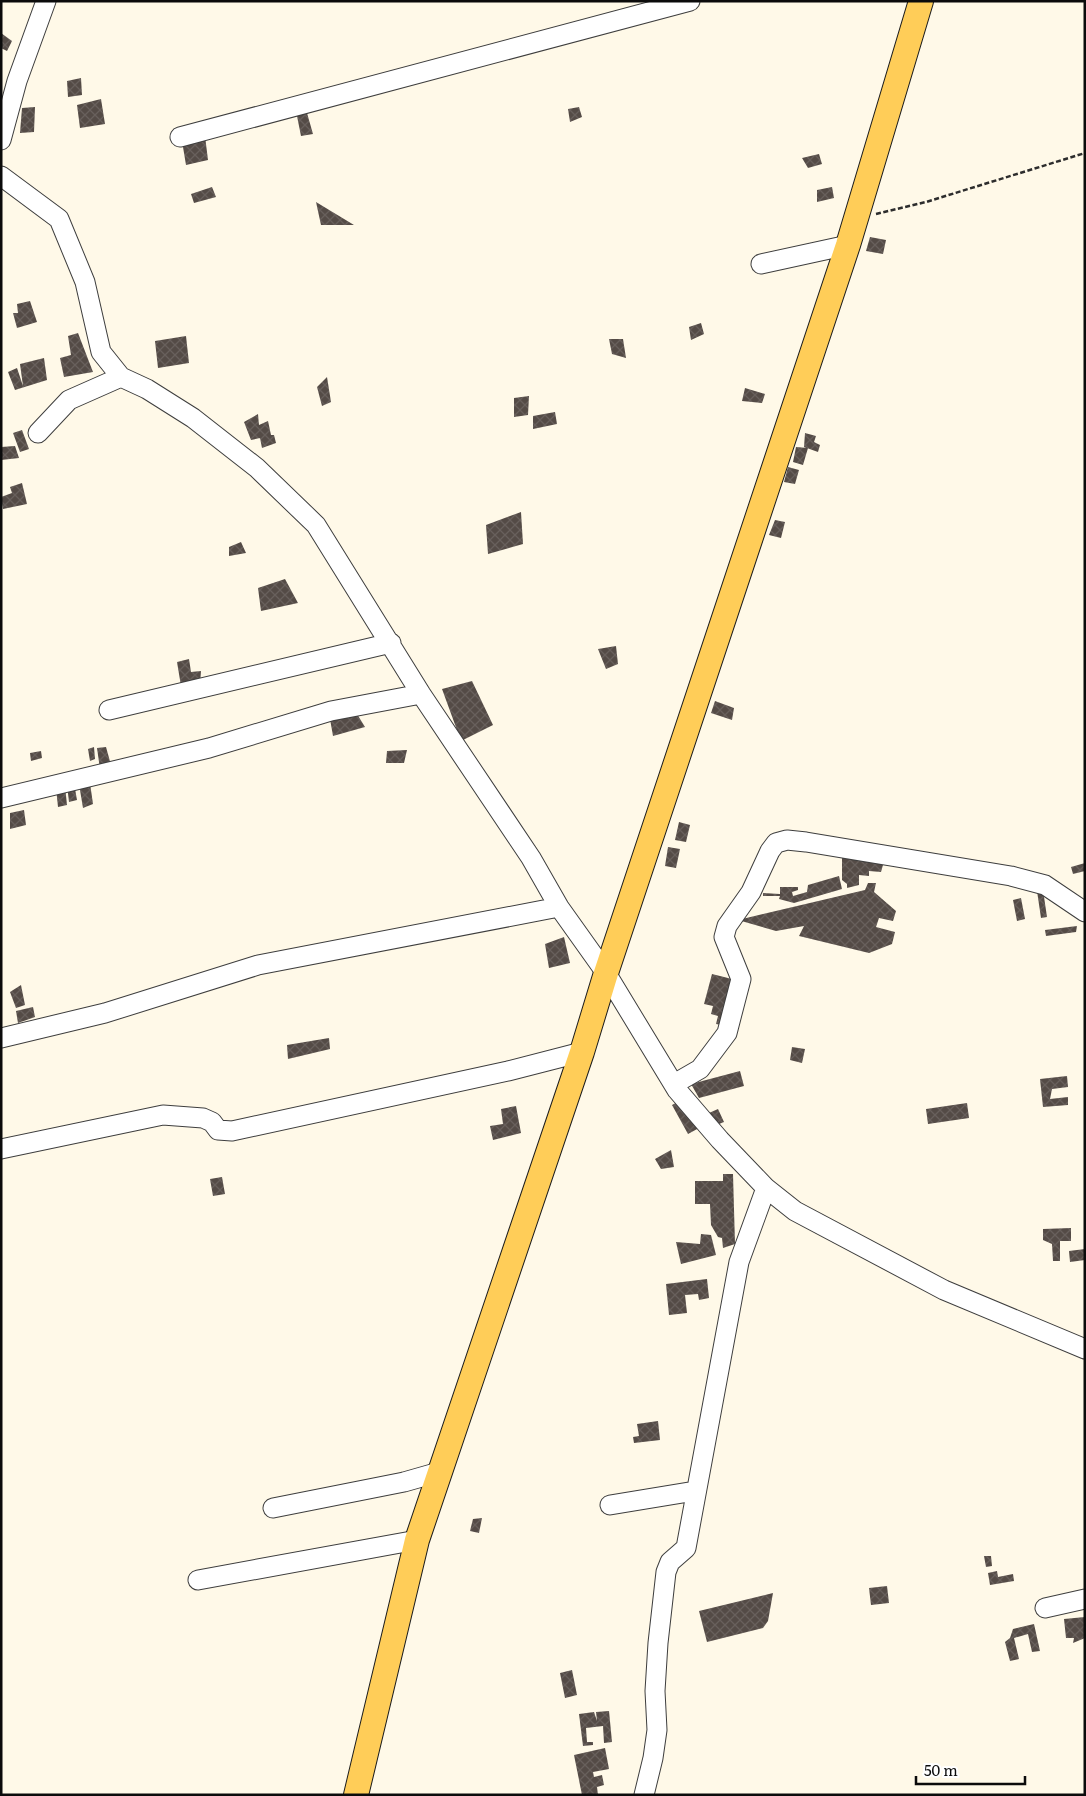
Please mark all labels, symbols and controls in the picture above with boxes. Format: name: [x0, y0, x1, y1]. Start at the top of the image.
scale bar: [916, 1754, 1025, 1786]
text: 50 m: [924, 1758, 958, 1781]

